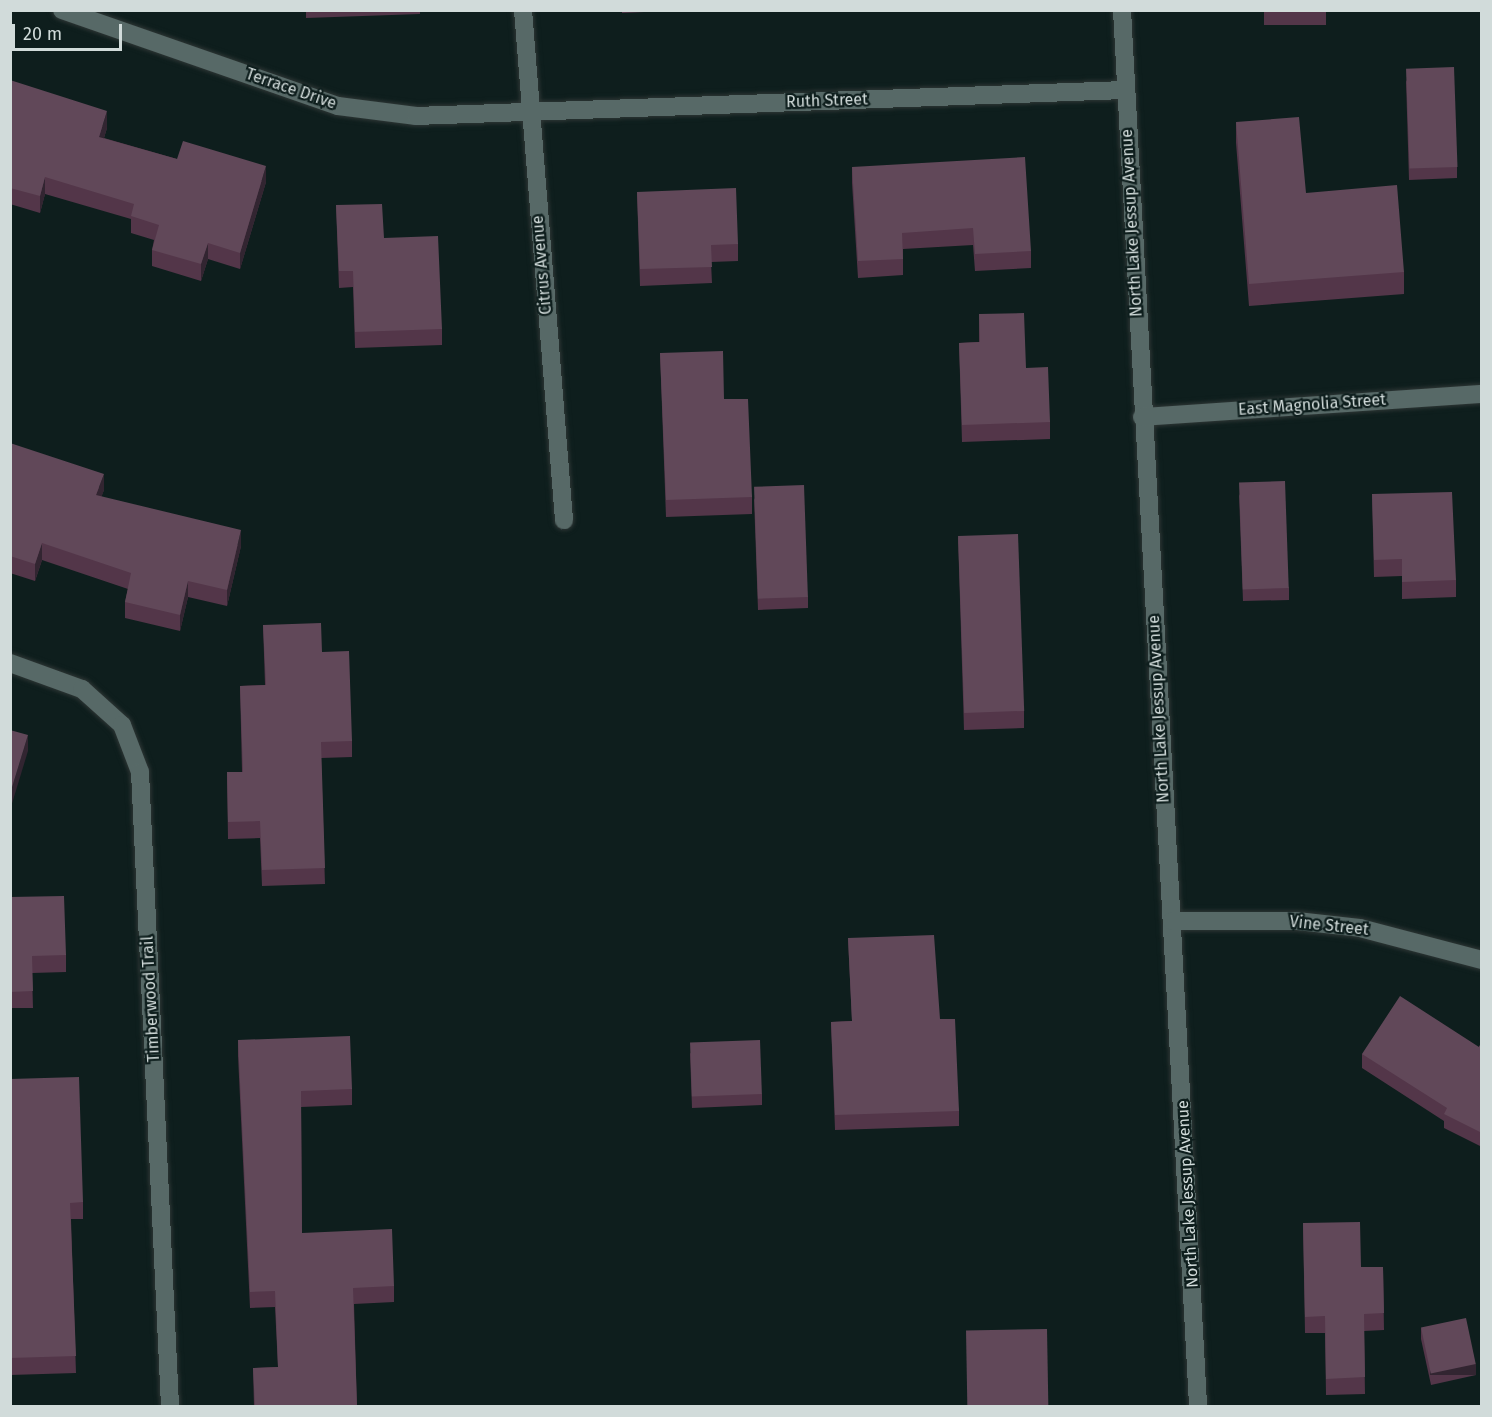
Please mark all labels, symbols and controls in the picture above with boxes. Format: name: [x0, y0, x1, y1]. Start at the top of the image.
scale bar: [15, 12, 124, 50]
text: 20 m: [23, 23, 62, 45]
street label: Terrace Drive: [243, 65, 339, 113]
street label: Ruth Street: [786, 90, 868, 112]
street label: North Lake Jessup Avenue: [1117, 129, 1147, 317]
street label: Citrus Avenue: [528, 215, 556, 315]
street label: East Magnolia Street: [1238, 390, 1386, 420]
street label: North Lake Jessup Avenue: [1144, 615, 1174, 803]
street label: Vine Street: [1289, 912, 1369, 940]
street label: Timberwood Trail: [138, 935, 164, 1063]
street label: North Lake Jessup Avenue: [1173, 1100, 1203, 1288]

